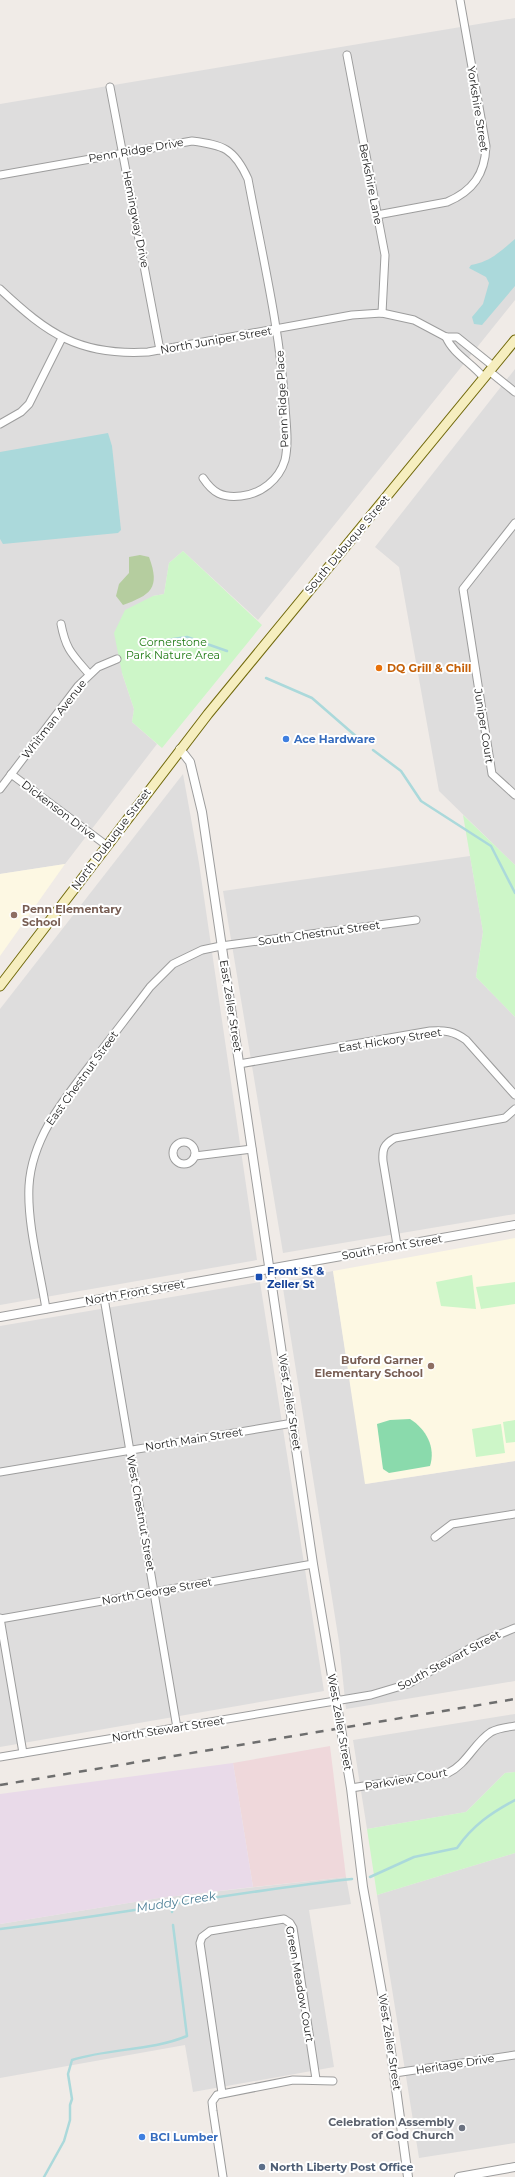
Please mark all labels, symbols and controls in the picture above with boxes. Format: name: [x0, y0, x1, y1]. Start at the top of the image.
street label: Yorkshire Street: [464, 65, 492, 153]
street label: Penn Ridge Drive: [87, 135, 185, 165]
street label: Berkshire Lane: [356, 142, 386, 226]
street label: Hemingway Drive: [120, 169, 152, 269]
street label: North Juniper Street: [159, 323, 273, 357]
street label: Penn Ridge Place: [272, 350, 292, 448]
street label: South Dubuque Street: [302, 491, 393, 596]
park label: Cornerstone Park Nature Area: [126, 635, 220, 662]
place label: DQ Grill & Chill: [387, 661, 471, 675]
marker: DQ Grill & Chill: [374, 663, 384, 673]
street label: Whitman Avenue: [19, 676, 90, 761]
street label: Juniper Court: [471, 687, 497, 765]
place label: Ace Hardware: [293, 732, 375, 746]
marker: Ace Hardware: [281, 734, 291, 744]
street label: Dickenson Drive: [19, 777, 99, 843]
street label: North Dubuque Street: [68, 785, 154, 893]
place label: Penn Elementary School: [22, 902, 122, 929]
marker: Penn Elementary School: [9, 910, 19, 920]
street label: South Chestnut Street: [257, 917, 381, 948]
street label: East Zeller Street: [217, 959, 245, 1054]
street label: East Hickory Street: [337, 1025, 443, 1055]
street label: East Chestnut Street: [43, 1027, 121, 1128]
street label: South Front Street: [341, 1231, 444, 1263]
place label: Front St & Zeller St: [267, 1264, 324, 1291]
marker: Front St & Zeller St: [254, 1272, 264, 1282]
street label: North Front Street: [84, 1276, 187, 1308]
street label: West Zeller Street: [275, 1353, 305, 1452]
place label: Buford Garner Elementary School: [315, 1353, 423, 1380]
marker: Buford Garner Elementary School: [426, 1361, 436, 1371]
street label: North Main Street: [144, 1424, 244, 1454]
street label: West Chestnut Street: [124, 1454, 158, 1573]
street label: North George Street: [101, 1574, 214, 1608]
street label: South Stewart Street: [395, 1627, 503, 1693]
street label: West Zeller Street: [325, 1673, 355, 1772]
street label: North Stewart Street: [111, 1713, 226, 1745]
street label: Parkview Court: [364, 1765, 449, 1793]
water label: Muddy Creek: [135, 1888, 218, 1915]
street label: Green Meadow Court: [283, 1925, 317, 2044]
street label: West Zeller Street: [375, 1993, 405, 2092]
street label: Heritage Drive: [415, 2051, 496, 2077]
place label: Celebration Assembly of God Church: [328, 2115, 454, 2142]
marker: Celebration Assembly of God Church: [457, 2123, 467, 2133]
place label: BCI Lumber: [150, 2130, 218, 2144]
marker: BCI Lumber: [137, 2132, 147, 2142]
place label: North Liberty Post Office: [270, 2160, 414, 2174]
marker: North Liberty Post Office: [257, 2162, 267, 2172]

